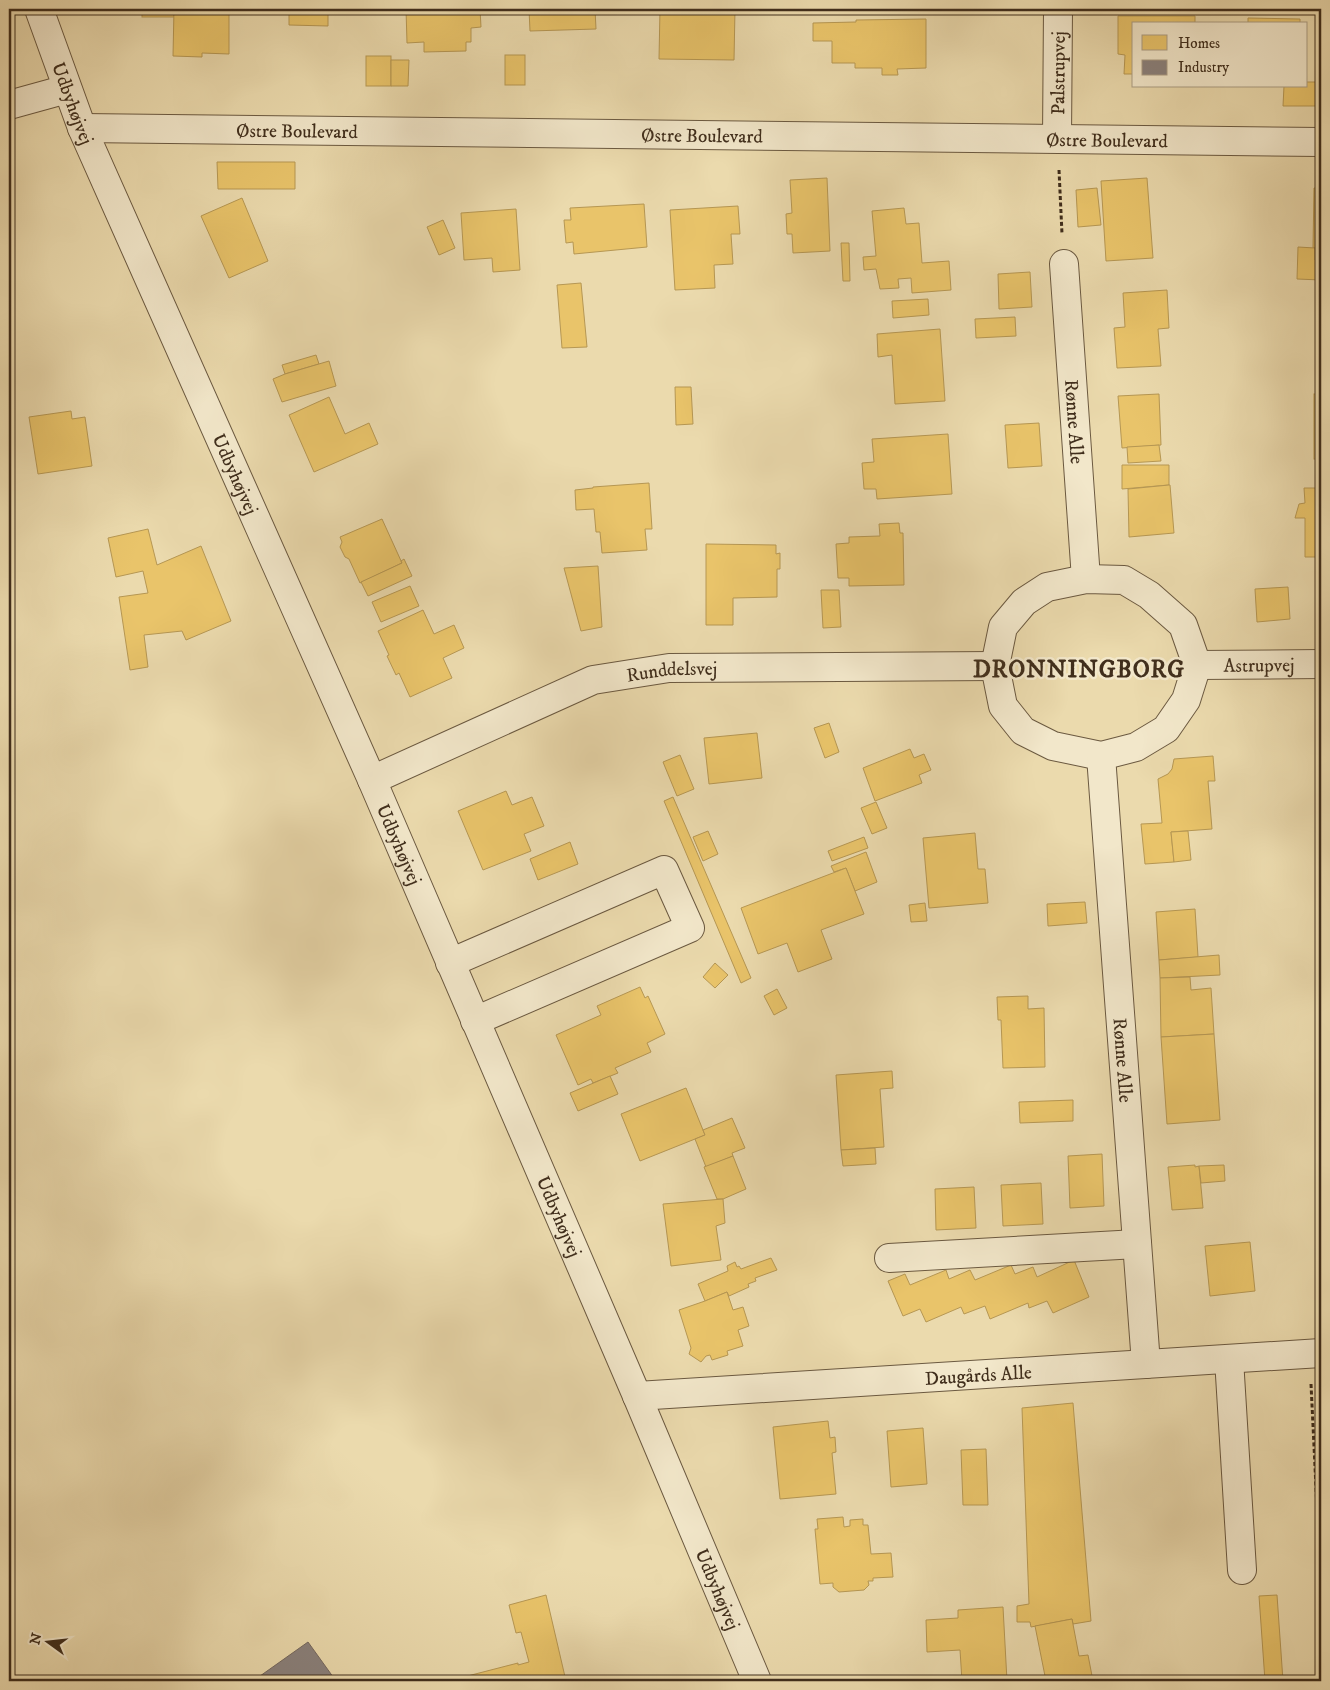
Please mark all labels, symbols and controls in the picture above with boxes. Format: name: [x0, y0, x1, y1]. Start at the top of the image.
legend: [1132, 22, 1308, 88]
street label: Palstrupvej: [1047, 31, 1071, 115]
text: Homes: [1178, 34, 1220, 53]
text: Industry: [1178, 58, 1230, 77]
street label: Udbyhøjvej: [46, 59, 98, 148]
street label: Østre Boulevard: [236, 120, 359, 144]
street label: Østre Boulevard: [641, 124, 764, 149]
street label: Østre Boulevard: [1046, 129, 1169, 153]
street label: Rønne Alle: [1059, 379, 1088, 465]
street label: Udbyhøjvej: [206, 430, 262, 518]
street label: Astrupvej: [1223, 654, 1295, 678]
district label: DRONNINGBORG: [973, 655, 1185, 685]
street label: Runddelsvej: [625, 658, 717, 688]
street label: Udbyhøjvej: [371, 801, 426, 889]
street label: Rønne Alle: [1107, 1017, 1137, 1104]
street label: Udbyhøjvej: [531, 1173, 586, 1261]
street label: Daugårds Alle: [924, 1361, 1033, 1391]
street label: Udbyhøjvej: [690, 1545, 744, 1634]
north arrow: [22, 1618, 72, 1668]
text: N: [26, 1631, 47, 1647]

